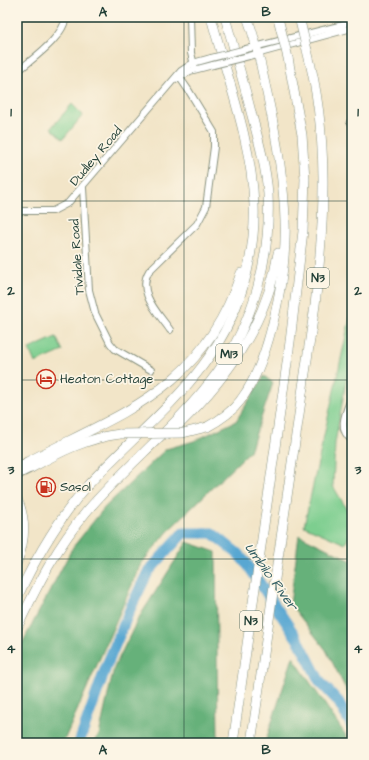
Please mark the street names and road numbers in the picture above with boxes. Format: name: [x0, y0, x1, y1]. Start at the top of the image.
street label: Dudley Road: [66, 122, 127, 190]
street label: Tividale Road: [65, 218, 89, 296]
road number: N3: [307, 268, 329, 288]
road number: M13: [216, 344, 242, 364]
road number: N3: [240, 611, 262, 631]

